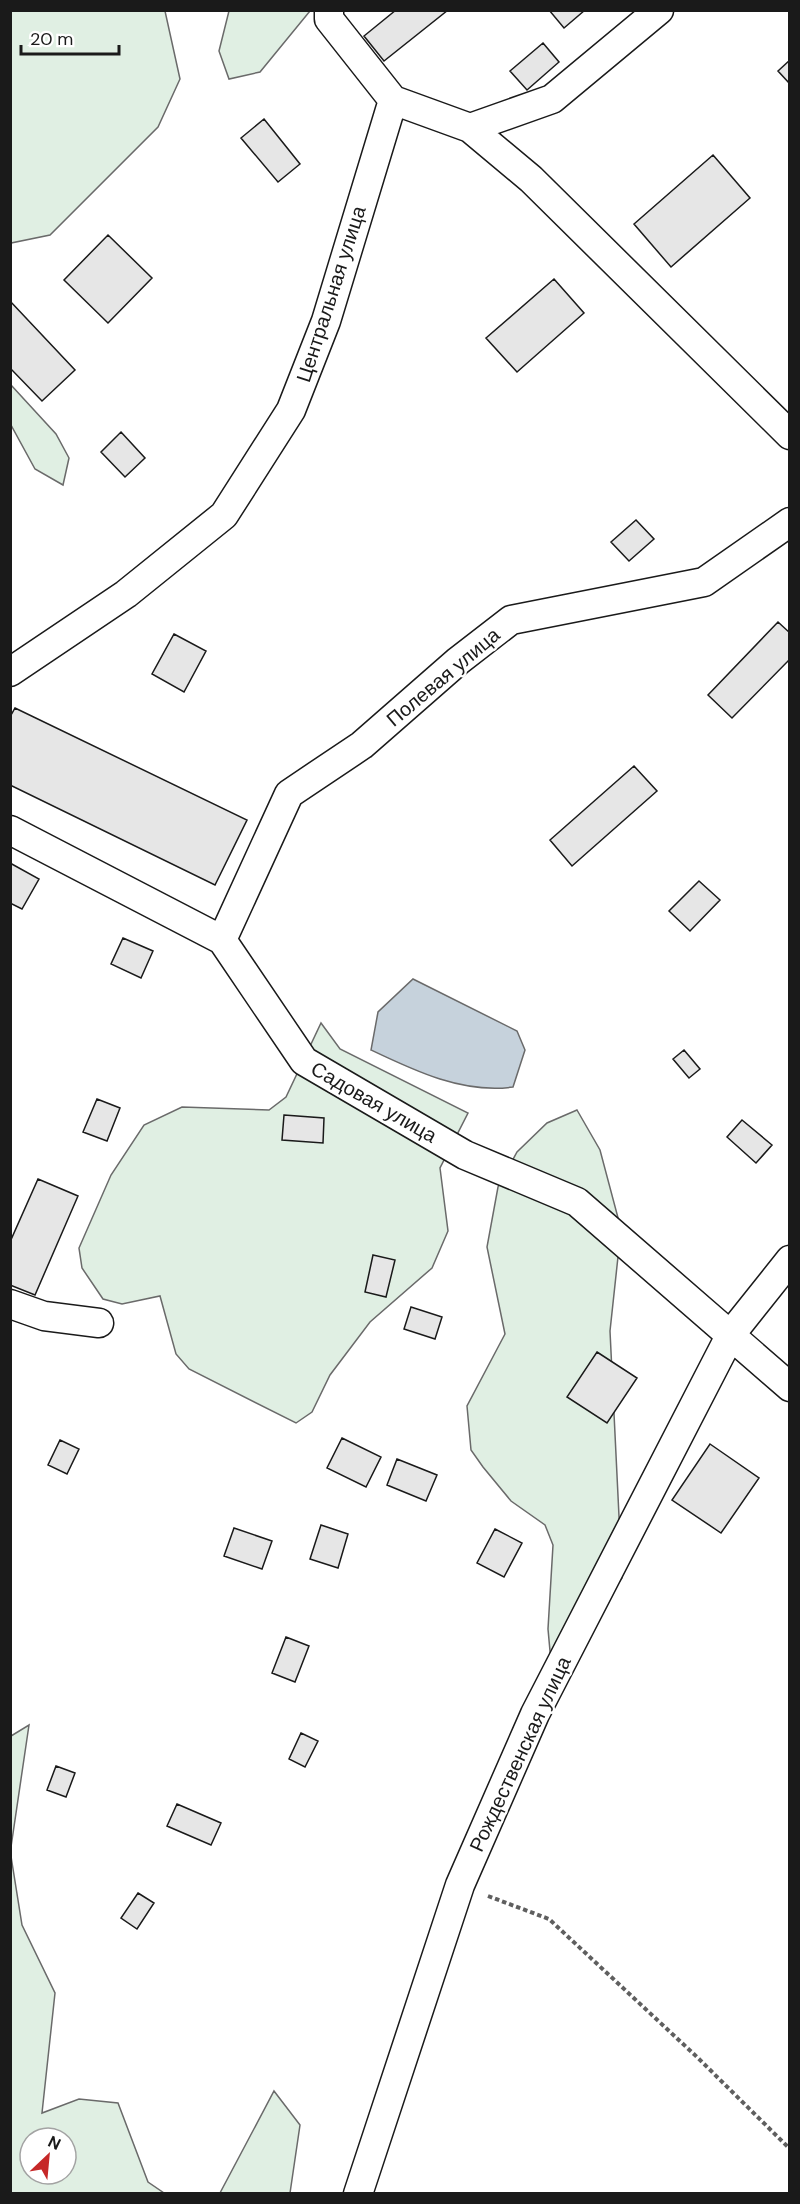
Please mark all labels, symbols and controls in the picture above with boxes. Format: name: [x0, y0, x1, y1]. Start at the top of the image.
scale bar: [21, 18, 118, 56]
text: 20 m: [30, 27, 73, 51]
street label: Центральная улица: [290, 202, 372, 385]
street label: Полевая улица: [381, 621, 506, 732]
street label: Садовая улица: [306, 1055, 442, 1149]
street label: Рождественская улица: [463, 1651, 577, 1856]
north arrow: [18, 2126, 78, 2186]
text: N: [45, 2131, 64, 2155]

